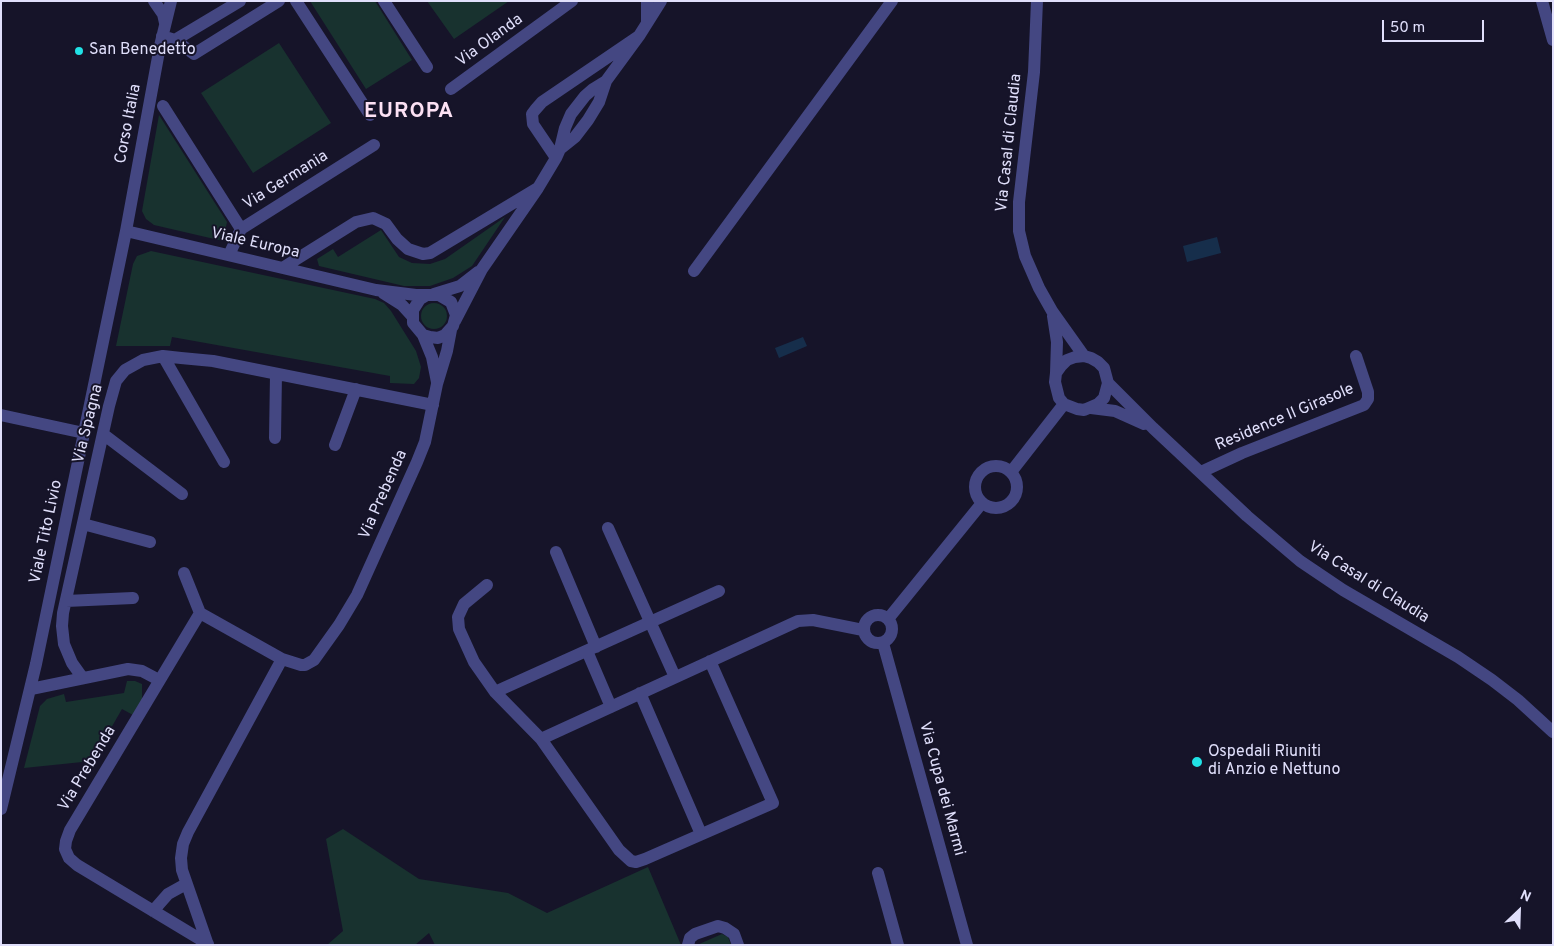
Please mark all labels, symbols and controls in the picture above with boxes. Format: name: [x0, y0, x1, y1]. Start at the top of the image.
street label: Via Olanda: [453, 10, 527, 72]
scale bar: [1384, 10, 1486, 42]
text: 50 m: [1390, 19, 1425, 38]
place label: San Benedetto: [89, 41, 196, 61]
marker: San Benedetto: [73, 45, 85, 57]
street label: Via Casal di Claudia: [993, 73, 1027, 213]
street label: Corso Italia: [112, 82, 146, 166]
district label: EUROPA: [363, 100, 455, 126]
street label: Via Germania: [240, 147, 332, 215]
street label: Viale Europa: [209, 224, 301, 264]
street label: Residence Il Girasole: [1213, 380, 1357, 456]
street label: Via Spagna: [70, 382, 108, 466]
street label: Via Prebenda: [356, 447, 412, 543]
street label: Viale Tito Livio: [27, 478, 67, 586]
street label: Via Casal di Claudia: [1304, 538, 1432, 628]
street label: Via Cupa dei Marmi: [914, 720, 968, 858]
street label: Via Prebenda: [55, 723, 121, 815]
place label: Ospedali Riuniti di Anzio e Nettuno: [1208, 743, 1340, 781]
marker: Ospedali Riuniti di Anzio e Nettuno: [1190, 755, 1204, 769]
north arrow: [1494, 886, 1544, 936]
text: N: [1517, 887, 1533, 907]

